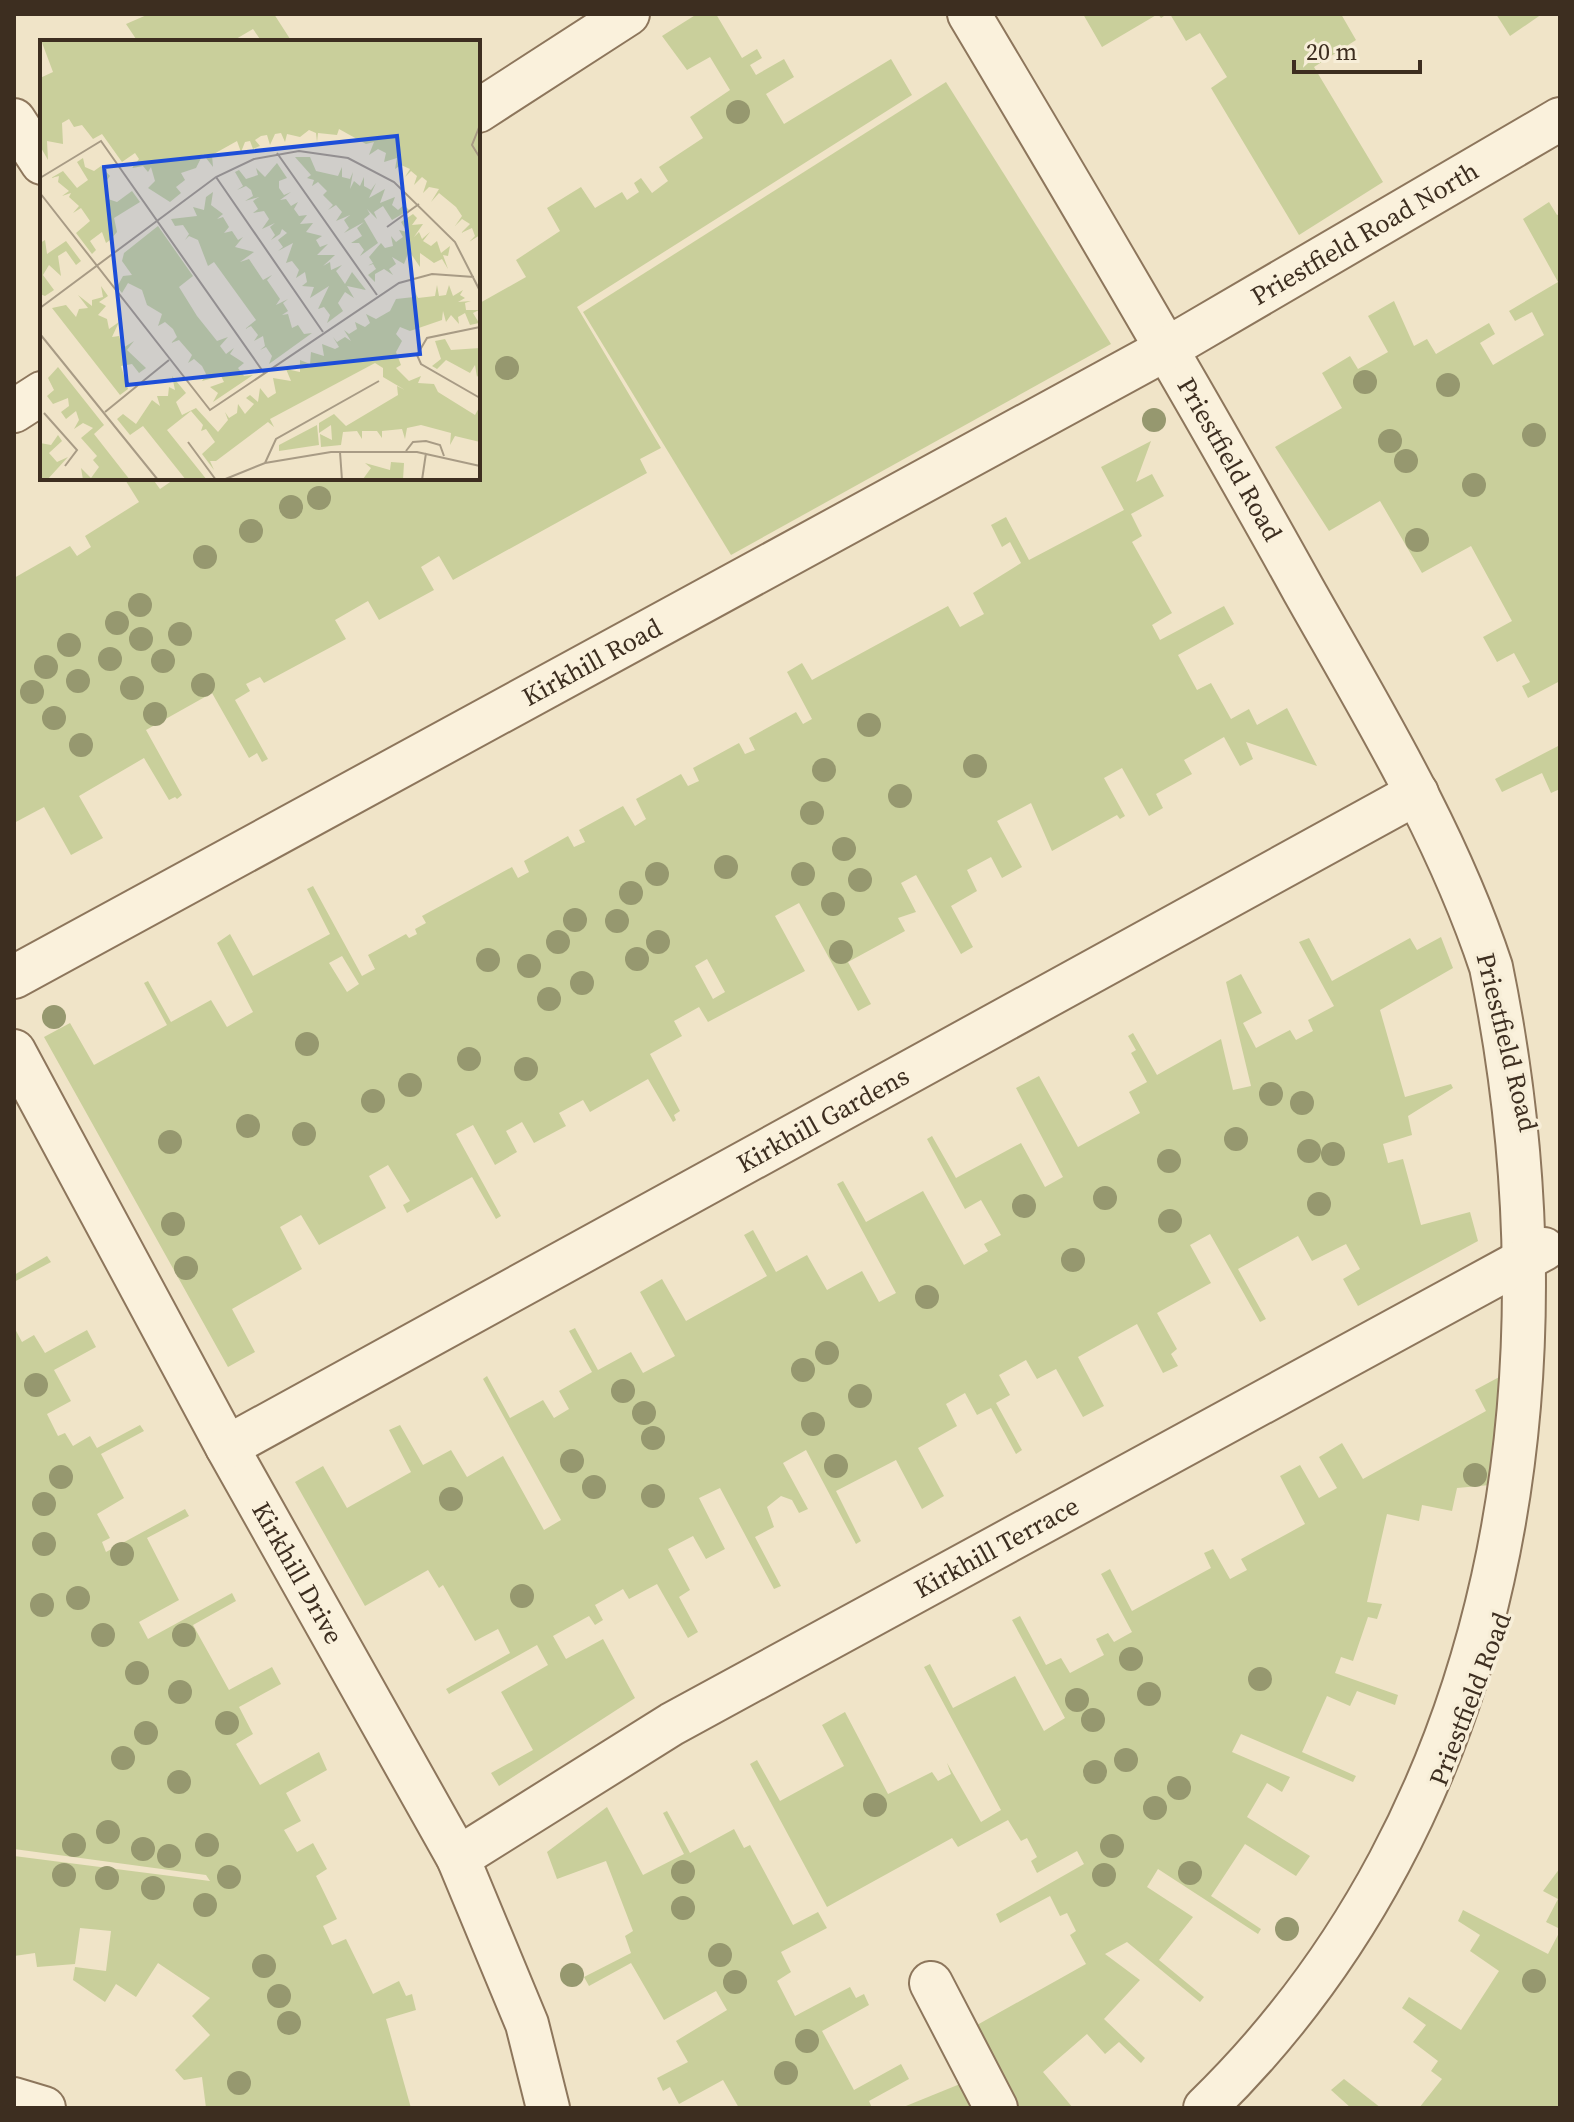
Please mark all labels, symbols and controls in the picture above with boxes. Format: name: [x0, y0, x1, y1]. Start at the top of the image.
scale bar: [1294, 24, 1420, 74]
text: 20 m: [1306, 35, 1357, 68]
inset map: [40, 40, 480, 480]
street label: Priestfield Road North: [1244, 153, 1485, 314]
street label: Priestfield Road: [1169, 371, 1291, 548]
street label: Kirkhill Road: [516, 609, 668, 715]
street label: Priestfield Road: [1467, 949, 1547, 1135]
street label: Kirkhill Gardens: [730, 1058, 916, 1181]
street label: Kirkhill Terrace: [908, 1488, 1085, 1607]
street label: Kirkhill Drive: [243, 1495, 352, 1650]
street label: Priestfield Road: [1420, 1607, 1520, 1791]

